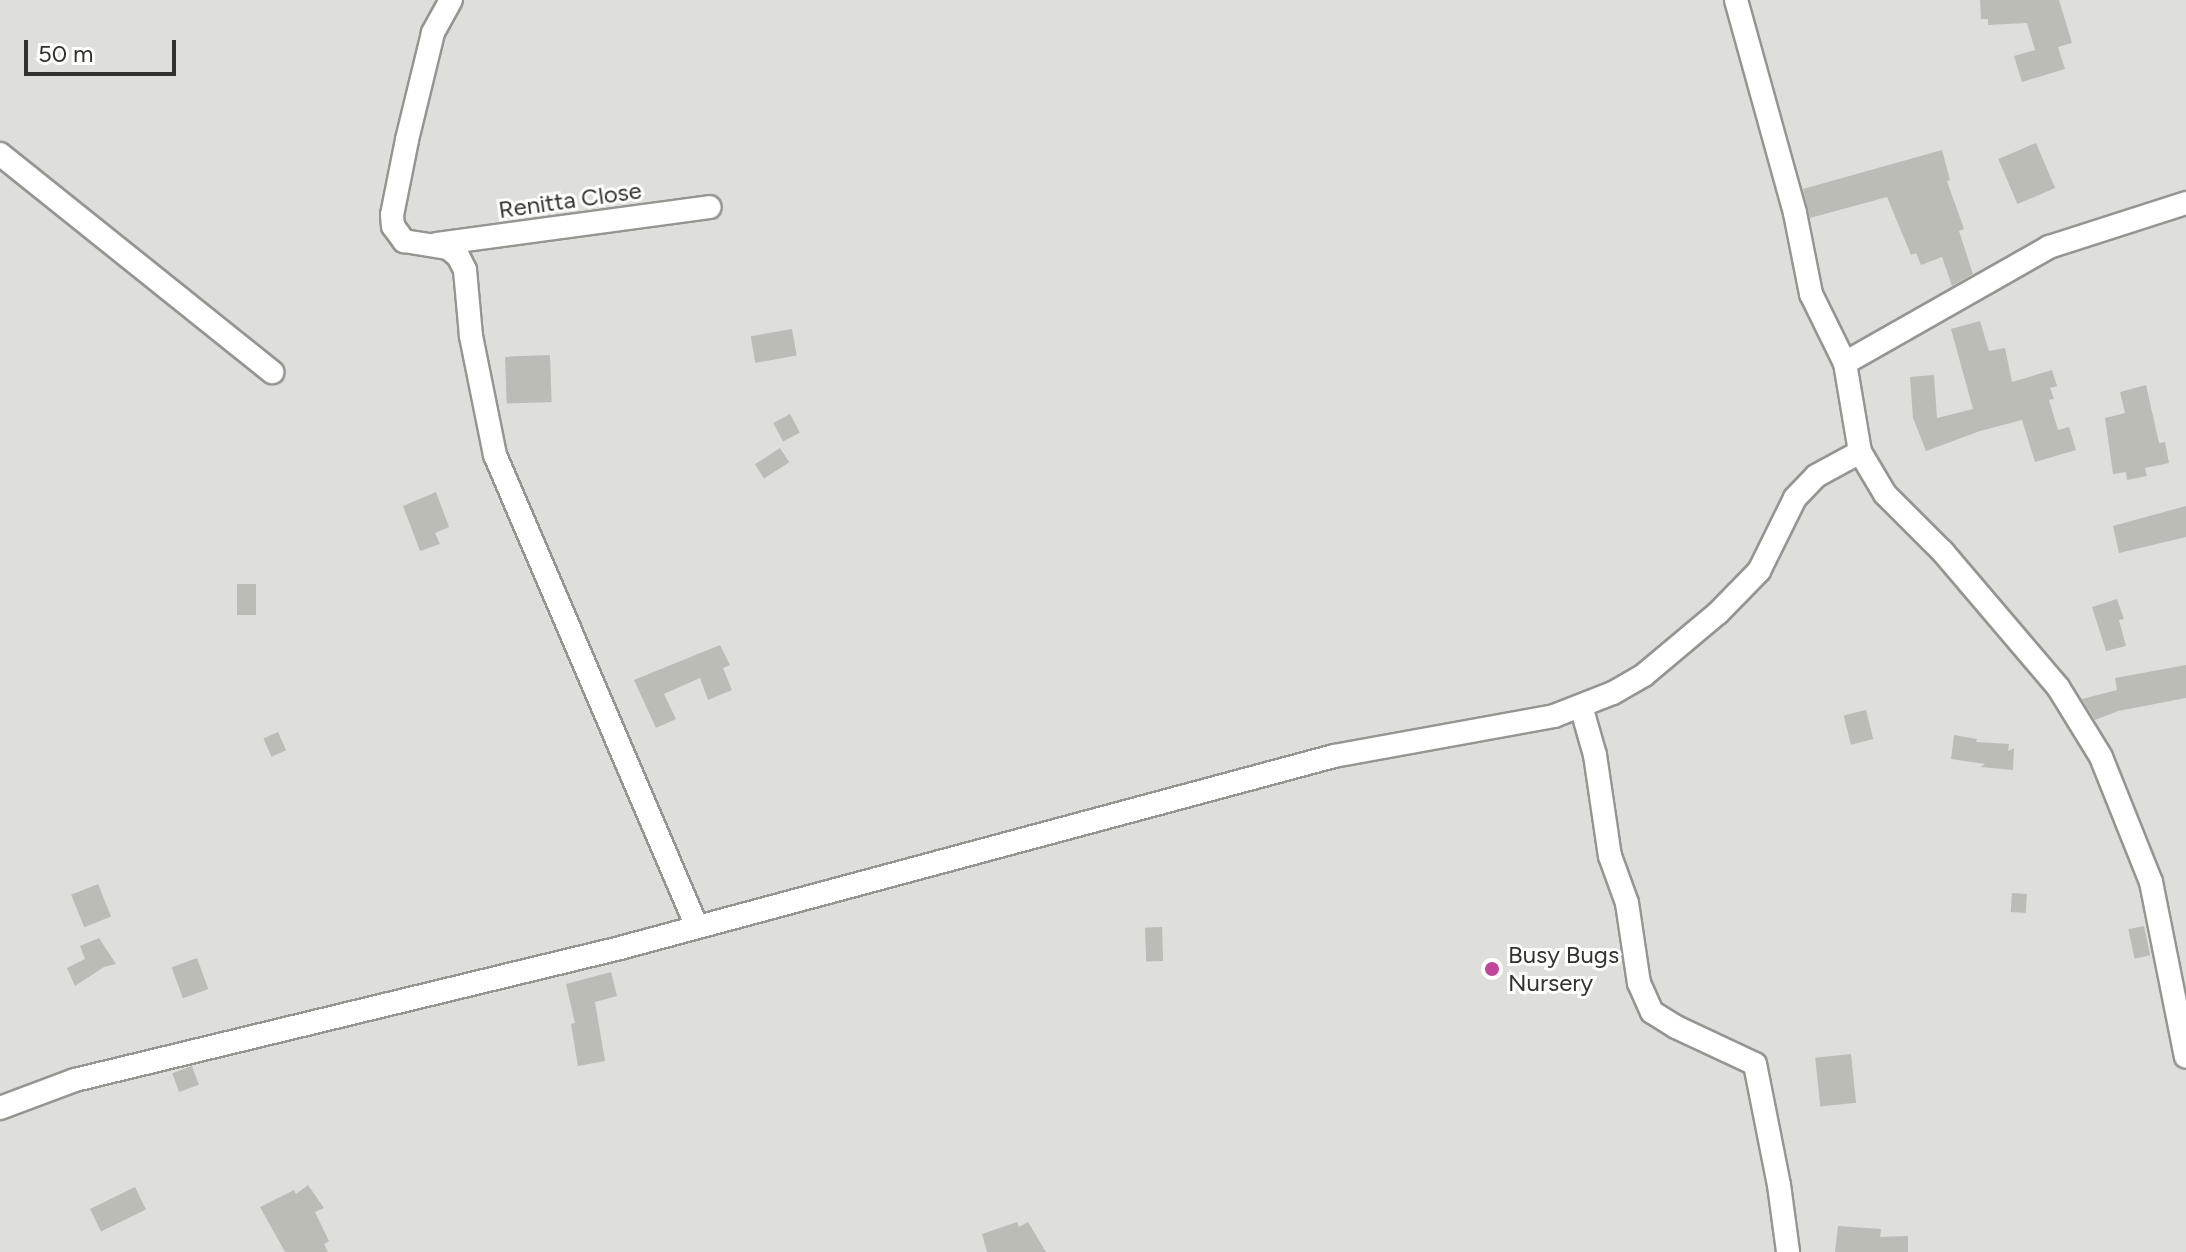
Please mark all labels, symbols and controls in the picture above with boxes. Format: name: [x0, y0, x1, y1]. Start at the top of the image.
scale bar: [28, 24, 180, 74]
text: 50 m: [38, 39, 94, 68]
street label: Renitta Close: [497, 176, 643, 224]
place label: Busy Bugs Nursery: [1508, 941, 1619, 997]
marker: Busy Bugs Nursery: [1483, 960, 1501, 978]

